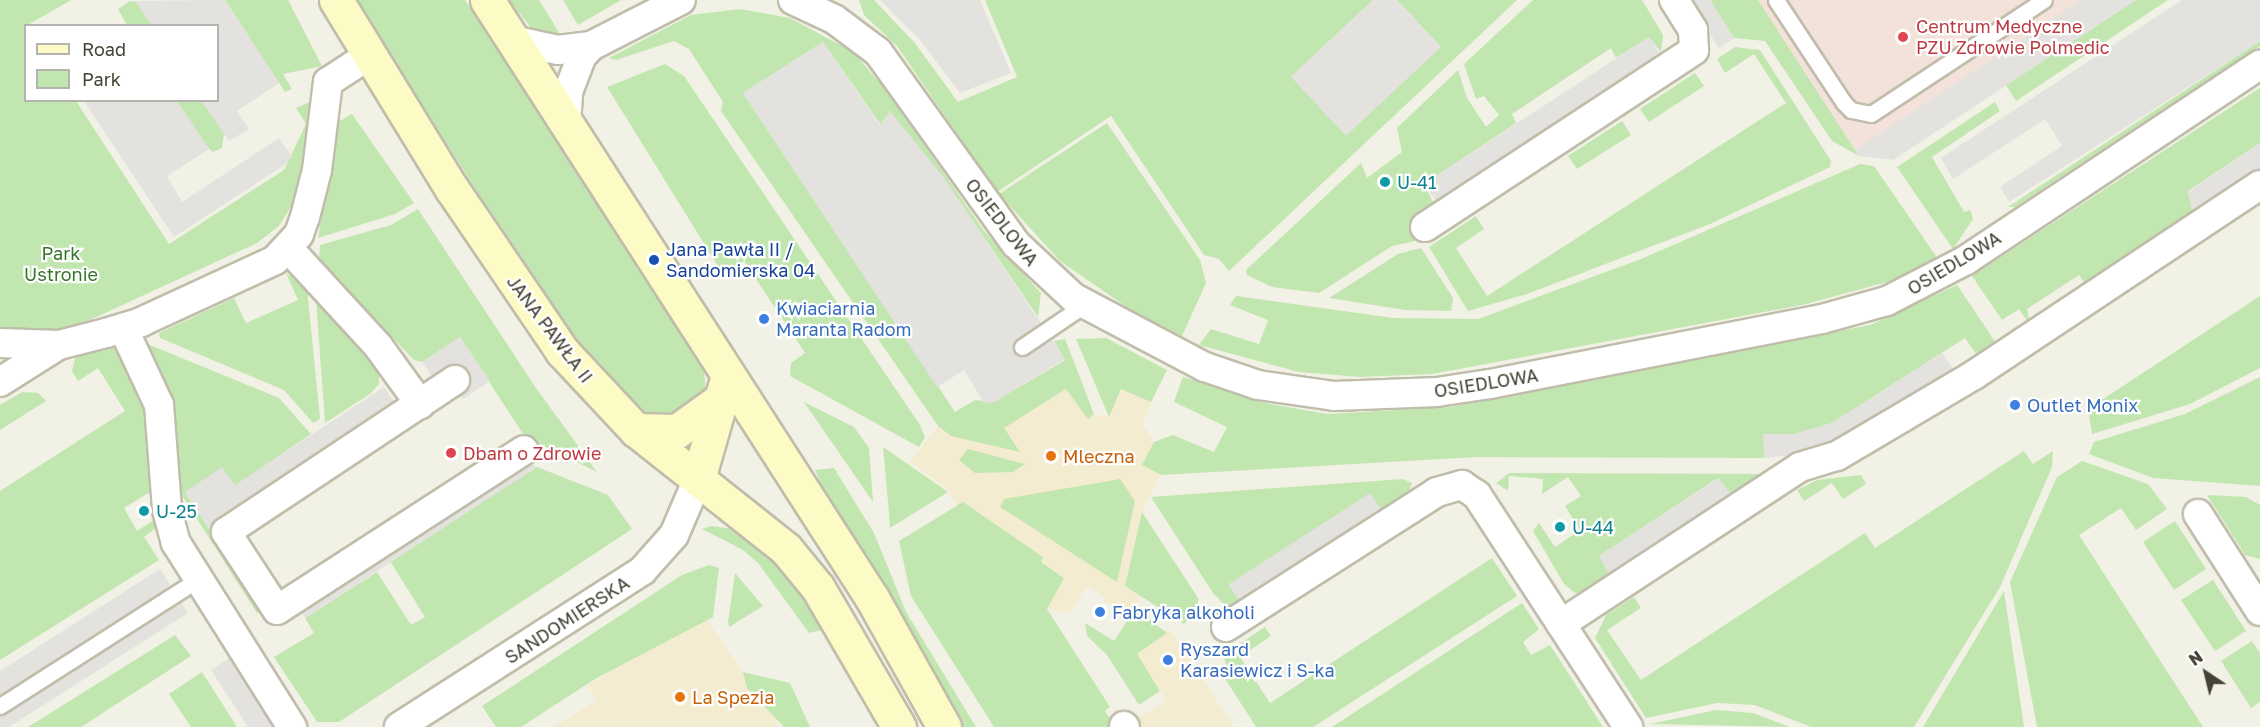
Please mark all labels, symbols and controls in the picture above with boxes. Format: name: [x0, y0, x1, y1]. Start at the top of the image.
place label: Centrum Medyczne PZU Zdrowie Polmedic: [1916, 16, 2110, 58]
legend: [24, 24, 219, 102]
marker: Centrum Medyczne PZU Zdrowie Polmedic: [1894, 28, 1912, 46]
text: Road: [82, 38, 126, 60]
text: Park: [82, 68, 121, 90]
place label: U-41: [1397, 171, 1437, 193]
street label: OSIEDLOWA: [961, 174, 1043, 270]
marker: U-41: [1378, 175, 1392, 189]
street label: OSIEDLOWA: [1903, 227, 2005, 299]
place label: Jana Pawła II / Sandomierska 04: [666, 239, 815, 282]
park label: Park Ustronie: [24, 243, 98, 286]
marker: Jana Pawła II / Sandomierska 04: [647, 253, 661, 267]
street label: JANA PAWŁA II: [502, 271, 598, 387]
place label: Kwiaciarnia Maranta Radom: [776, 298, 911, 340]
marker: Kwiaciarnia Maranta Radom: [757, 312, 771, 326]
street label: OSIEDLOWA: [1432, 364, 1540, 402]
place label: Outlet Monix: [2027, 394, 2138, 416]
marker: Outlet Monix: [2008, 398, 2022, 412]
place label: Dbam o Zdrowie: [463, 442, 601, 464]
place label: Mleczna: [1063, 445, 1135, 467]
marker: Dbam o Zdrowie: [444, 446, 458, 460]
marker: Mleczna: [1044, 449, 1058, 463]
place label: U-25: [156, 500, 197, 522]
marker: U-25: [137, 504, 151, 518]
place label: U-44: [1572, 516, 1614, 538]
marker: U-44: [1553, 520, 1567, 534]
street label: SANDOMIERSKA: [501, 572, 633, 668]
place label: Fabryka alkoholi: [1112, 601, 1255, 623]
marker: Fabryka alkoholi: [1093, 605, 1107, 619]
place label: Ryszard Karasiewicz i S-ka: [1180, 639, 1335, 682]
north arrow: [2176, 643, 2236, 703]
text: N: [2185, 647, 2206, 670]
marker: Ryszard Karasiewicz i S-ka: [1161, 653, 1175, 667]
place label: La Spezia: [692, 686, 774, 708]
marker: La Spezia: [673, 690, 687, 704]

